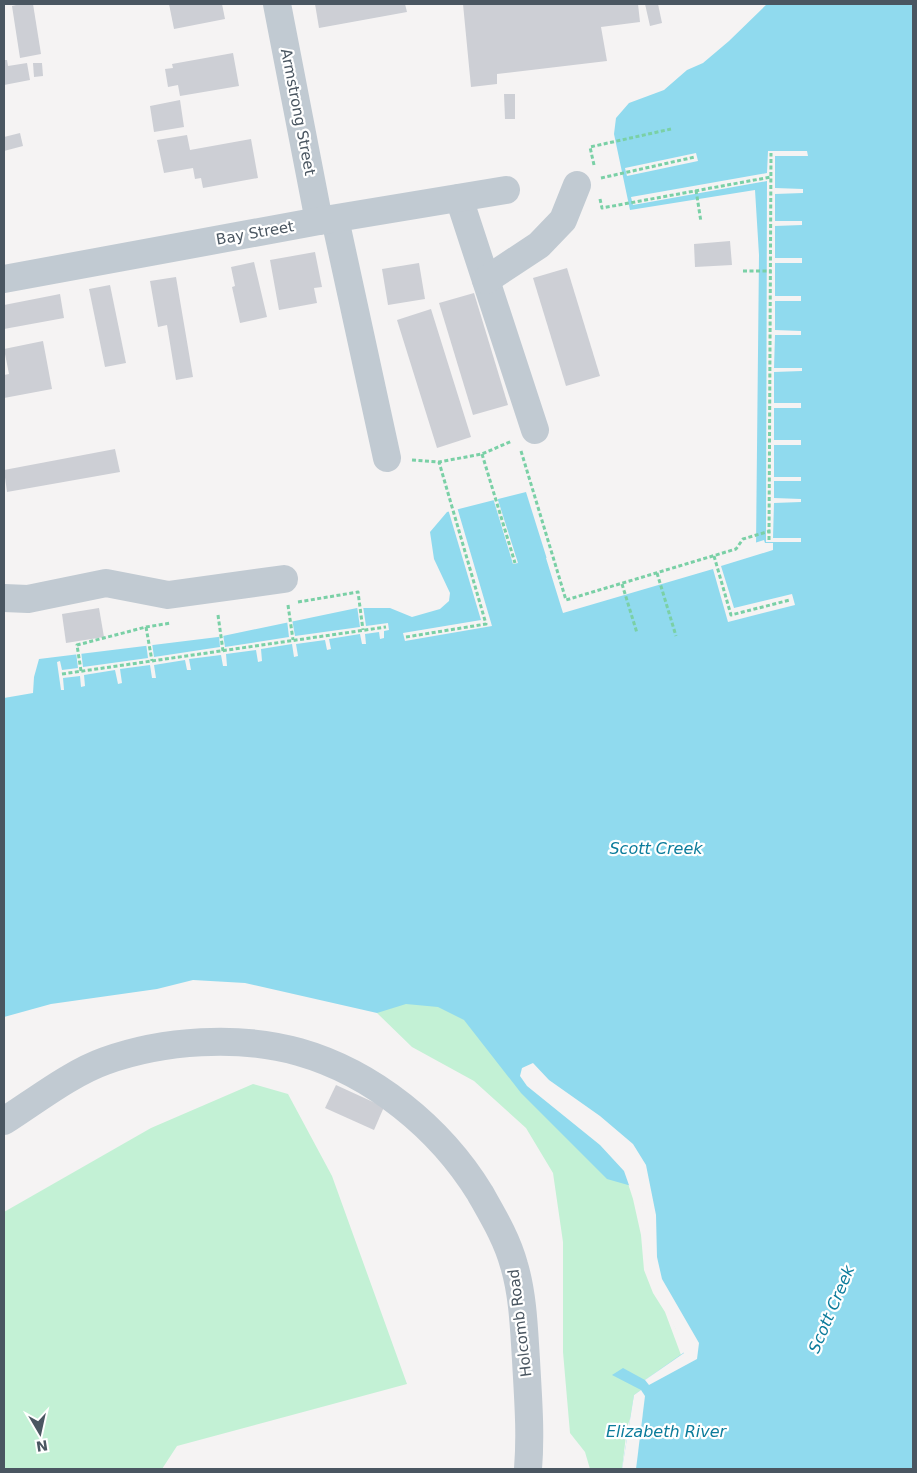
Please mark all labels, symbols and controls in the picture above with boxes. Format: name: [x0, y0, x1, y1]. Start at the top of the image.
street label: Armstrong Street: [277, 47, 319, 177]
street label: Bay Street: [215, 217, 295, 249]
water label: Scott Creek: [609, 839, 703, 858]
water label: Scott Creek: [805, 1262, 859, 1356]
street label: Holcomb Road: [504, 1268, 536, 1378]
north arrow: [15, 1408, 65, 1458]
water label: Elizabeth River: [606, 1422, 728, 1441]
text: N: [35, 1437, 49, 1455]

